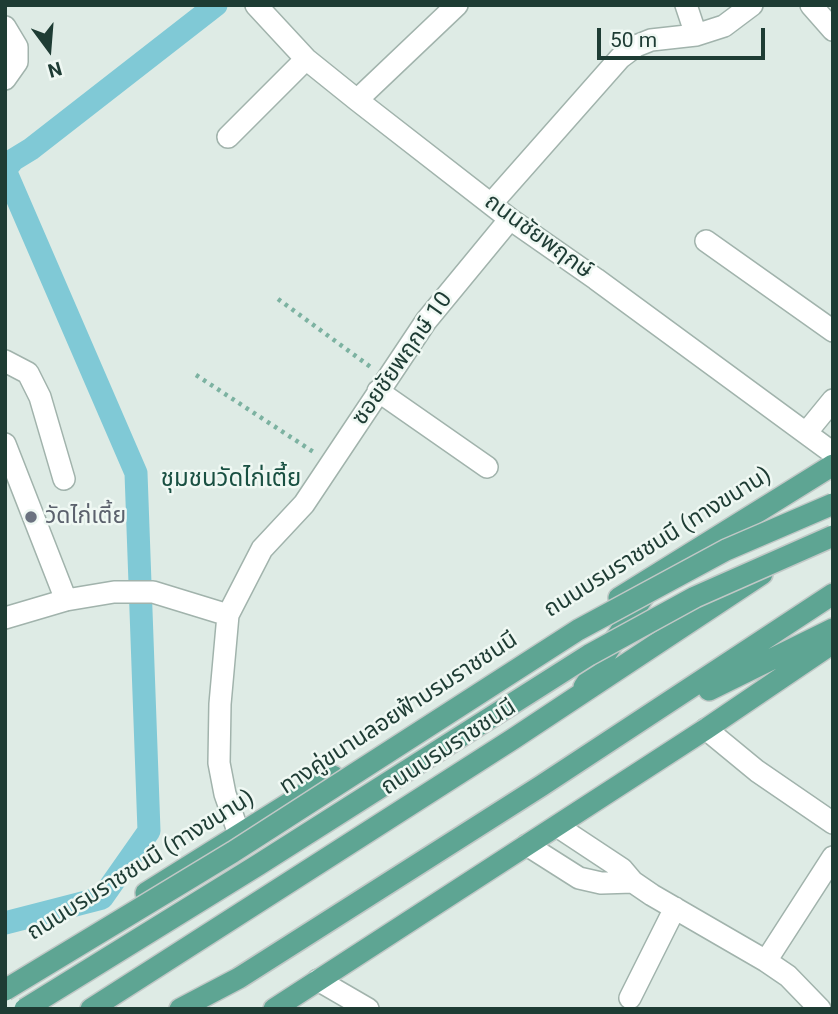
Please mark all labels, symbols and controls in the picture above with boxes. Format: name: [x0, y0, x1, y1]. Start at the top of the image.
north arrow: [14, 14, 84, 84]
scale bar: [600, 14, 768, 58]
text: 50 m: [610, 28, 657, 52]
text: N: [45, 57, 65, 83]
street label: ถนนชัยพฤกษ์: [479, 189, 597, 285]
street label: ซอยชัยพฤกษ์ 10: [347, 287, 459, 431]
street label: ถนนบรมราชชนนี (ทางขนาน): [539, 462, 777, 624]
district label: ชุมชนวัดไก่เตี้ย: [161, 466, 301, 494]
place label: วัดไก่เตี้ย: [45, 503, 126, 531]
marker: วัดไก่เตี้ย: [23, 509, 39, 525]
street label: ทางคู่ขนานลอยฟ้าบรมราชชนนี: [275, 627, 523, 801]
street label: ถนนบรมราชชนนี: [376, 694, 522, 802]
street label: ถนนบรมราชชนนี (ทางขนาน): [22, 785, 260, 947]

